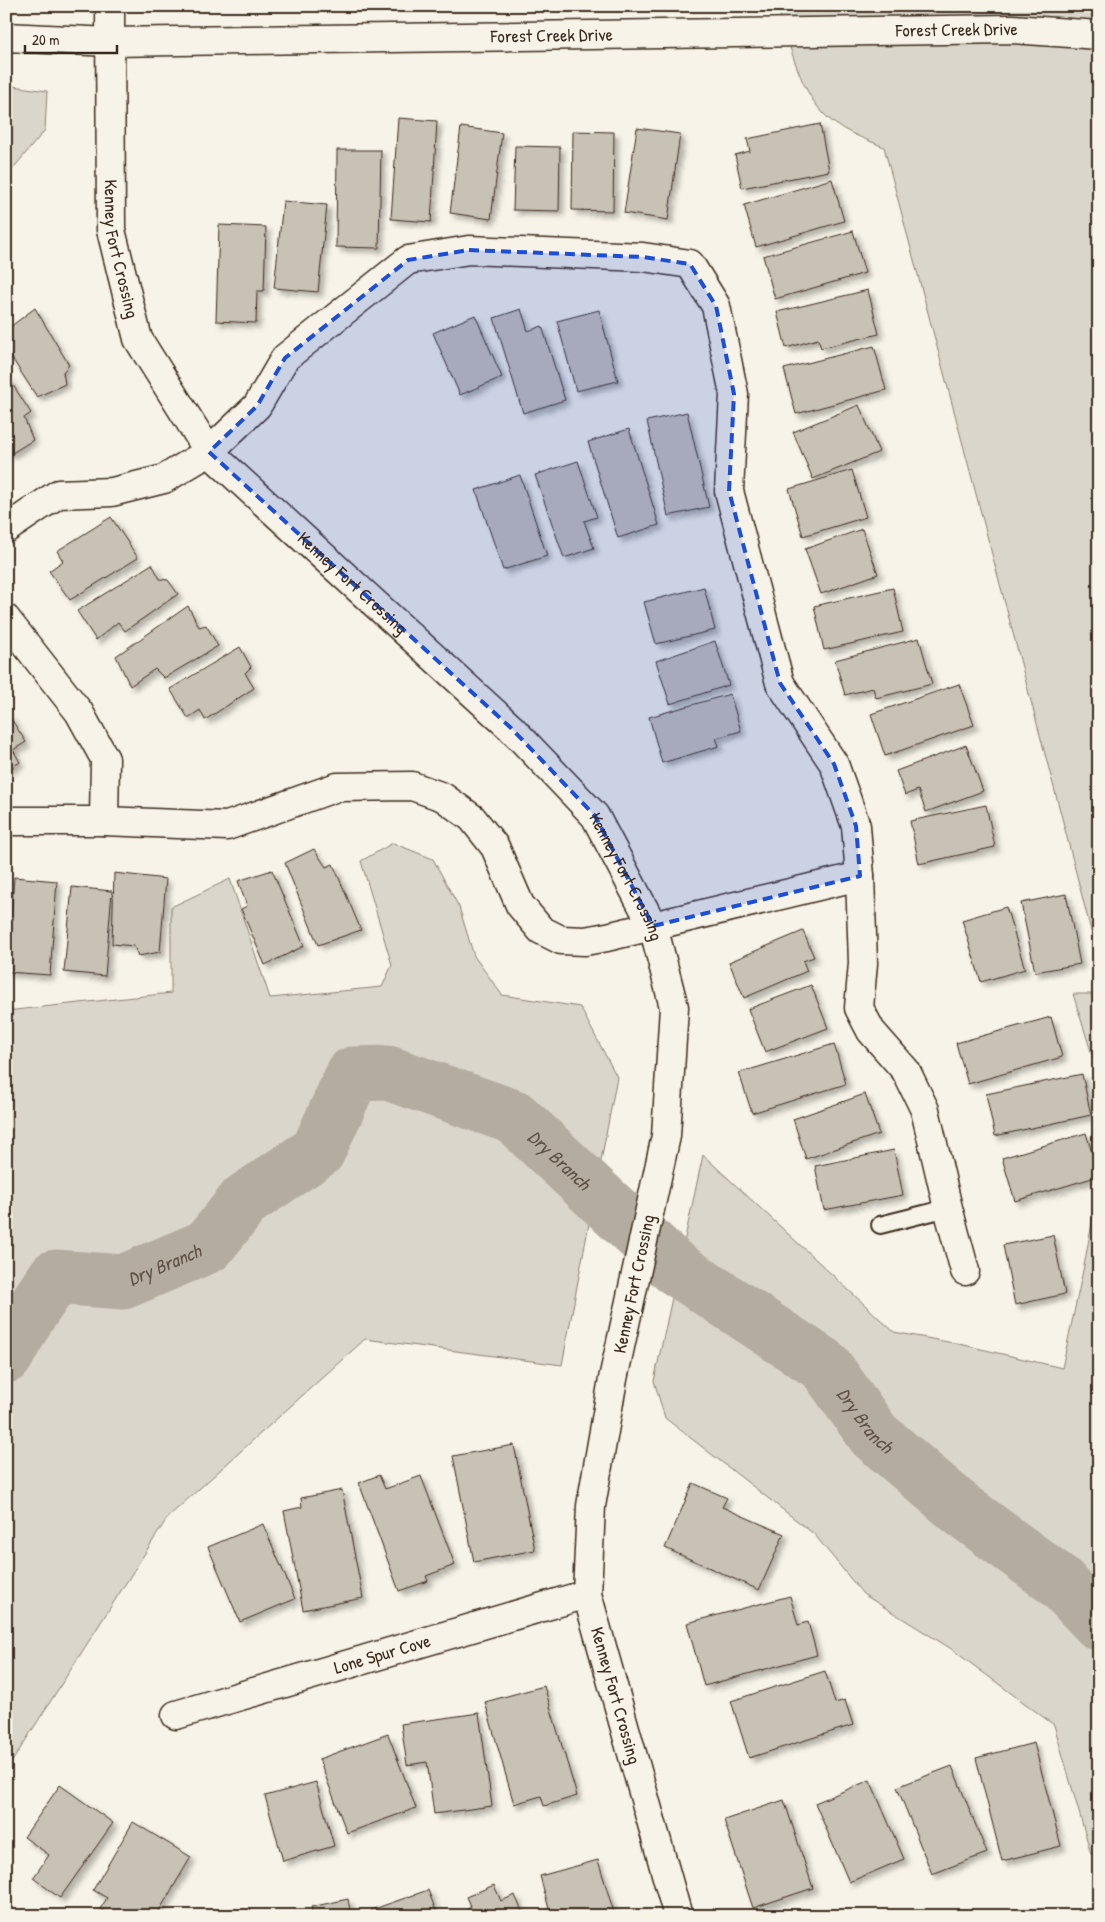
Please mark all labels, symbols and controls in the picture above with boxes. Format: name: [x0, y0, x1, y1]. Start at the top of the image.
street label: Forest Creek Drive: [895, 16, 1019, 43]
scale bar: [25, 22, 118, 54]
street label: Forest Creek Drive: [490, 22, 613, 49]
text: 20 m: [32, 29, 59, 50]
street label: Kenney Fort Crossing: [99, 179, 145, 321]
street label: Kenney Fort Crossing: [292, 526, 413, 640]
street label: Kenney Fort Crossing: [583, 808, 669, 943]
water label: Dry Branch: [523, 1124, 598, 1197]
street label: Kenney Fort Crossing: [607, 1212, 660, 1356]
water label: Dry Branch: [124, 1237, 207, 1292]
water label: Dry Branch: [831, 1382, 900, 1460]
street label: Kenney Fort Crossing: [585, 1624, 647, 1767]
street label: Lone Spur Cove: [331, 1628, 433, 1680]

